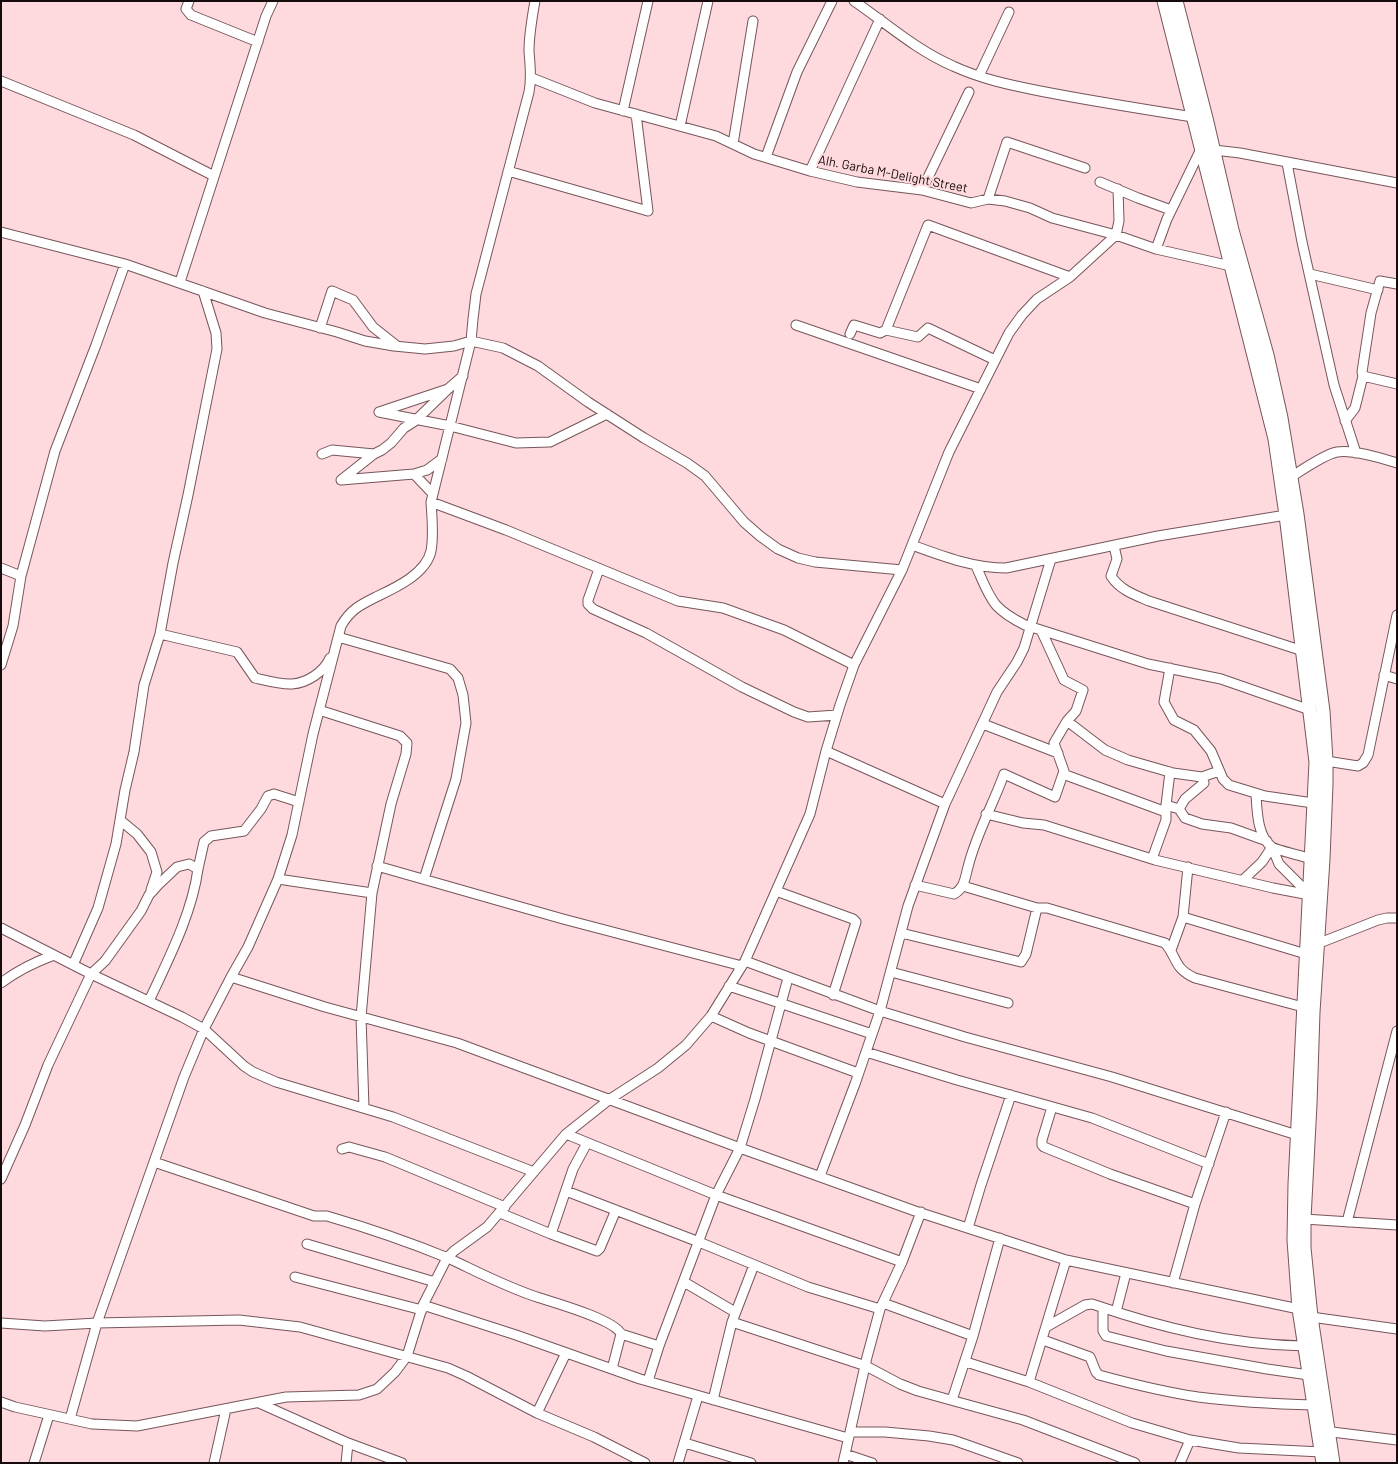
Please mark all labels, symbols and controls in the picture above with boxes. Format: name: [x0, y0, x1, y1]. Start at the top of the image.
street label: Alh. Garba M-Delight Street: [817, 152, 969, 196]

